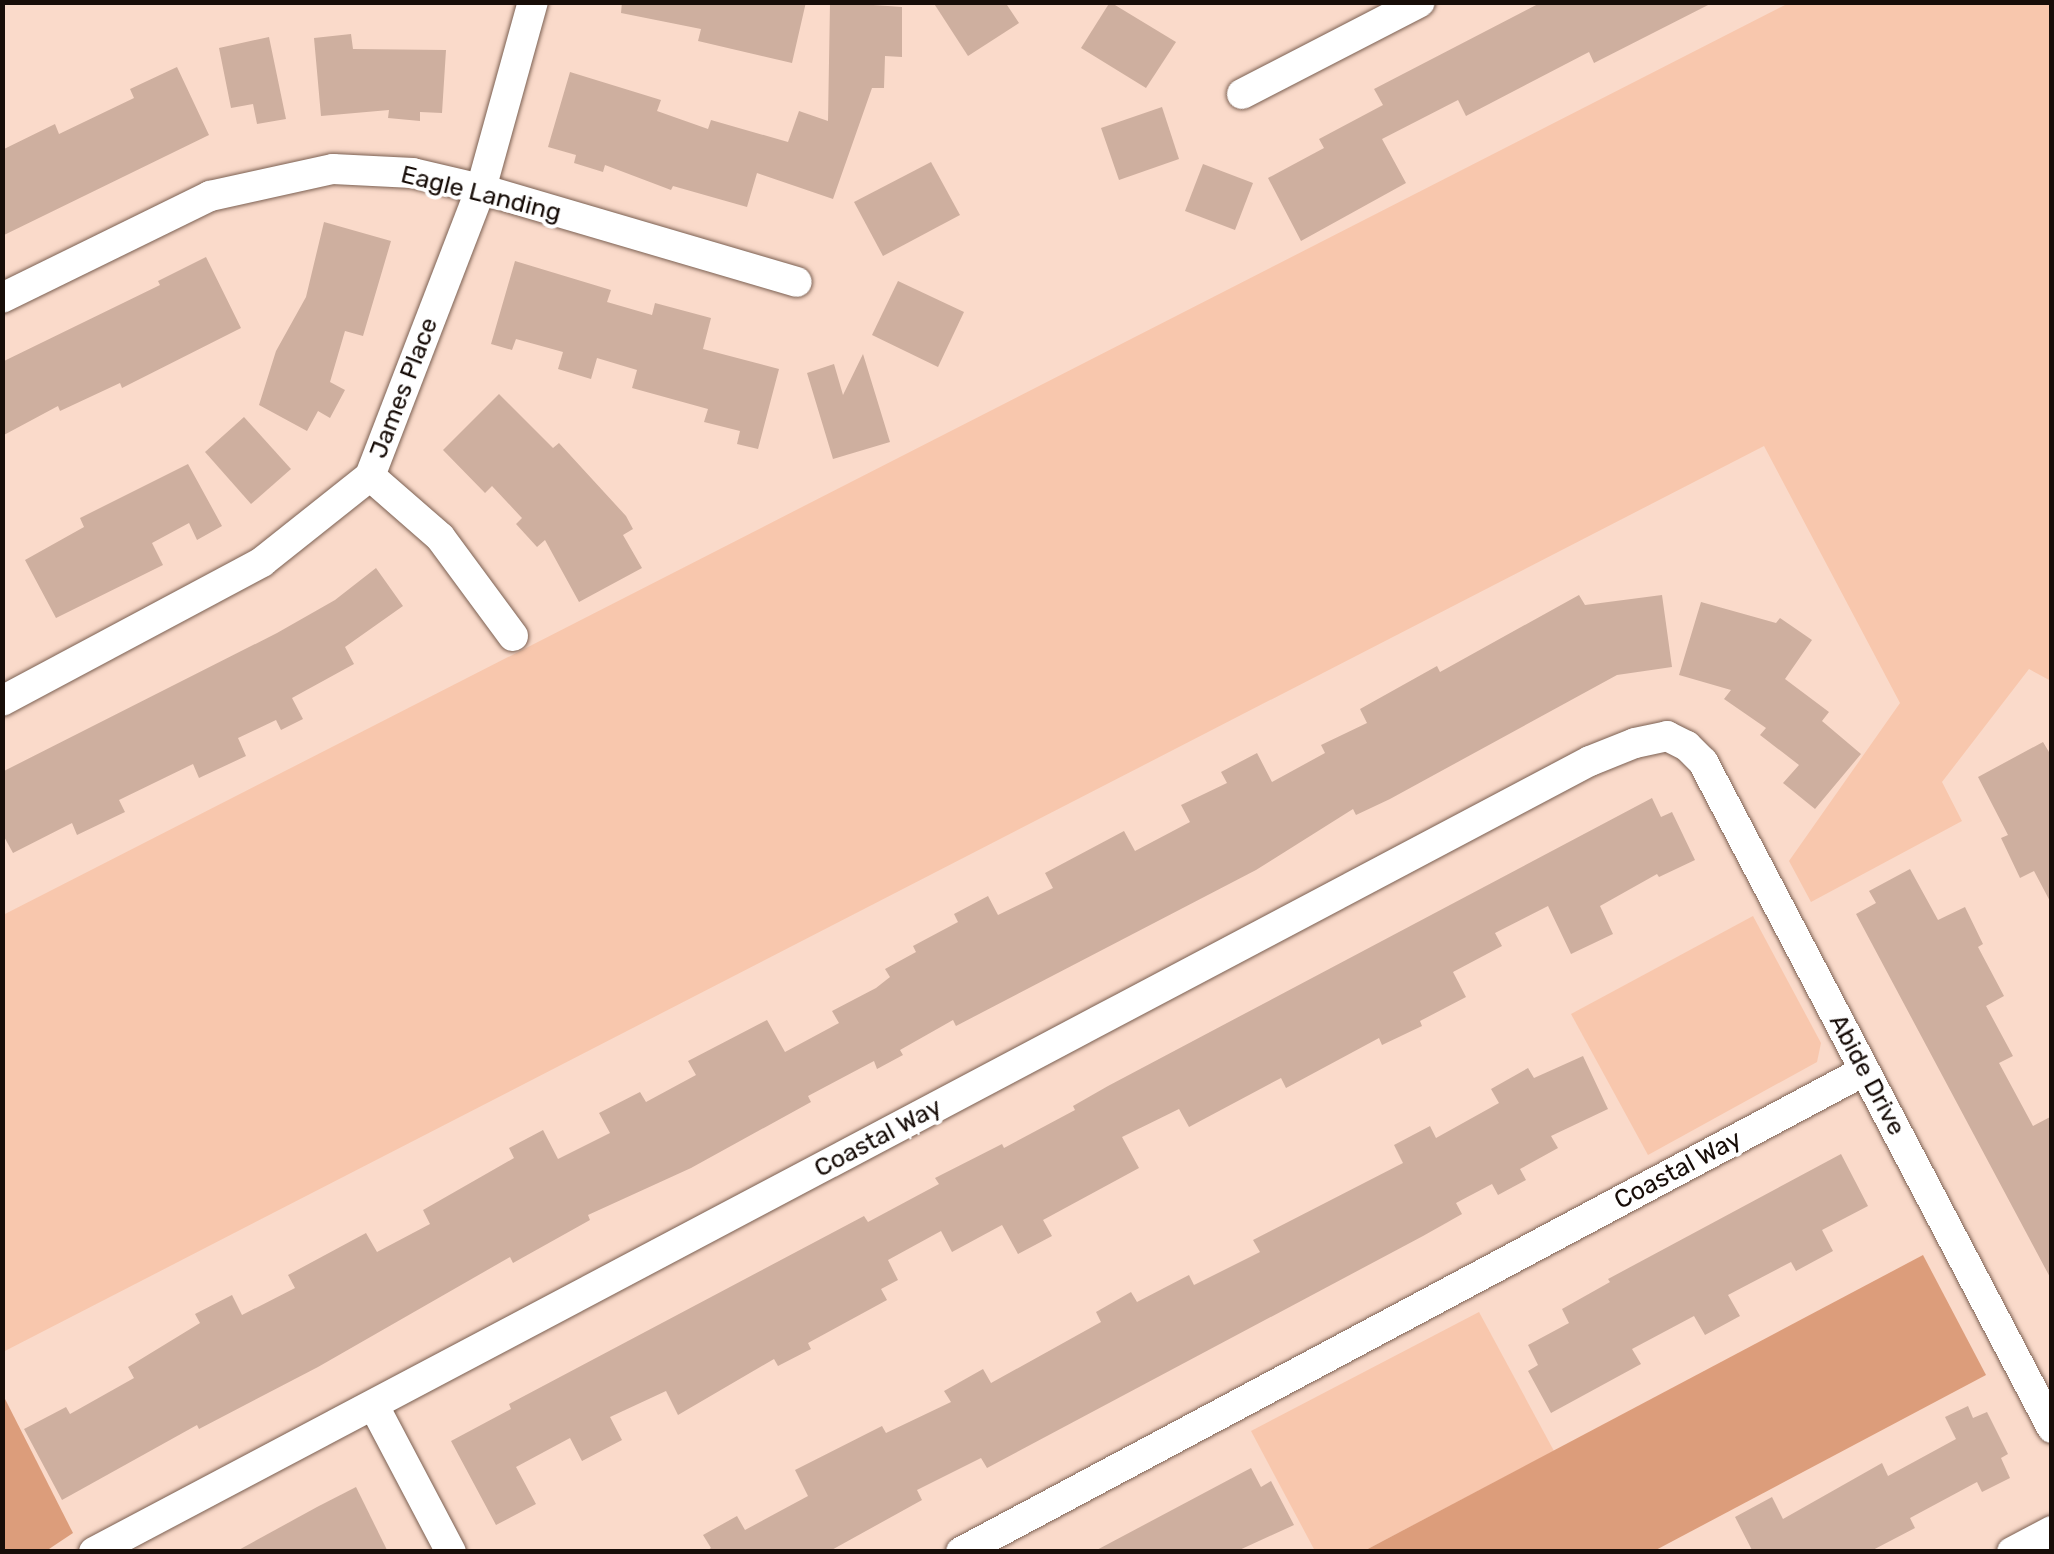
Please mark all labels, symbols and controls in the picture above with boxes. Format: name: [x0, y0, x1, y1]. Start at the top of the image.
street label: Eagle Landing: [398, 160, 564, 228]
street label: James Place: [363, 313, 445, 463]
street label: Abide Drive: [1823, 1009, 1911, 1141]
street label: Coastal Way: [809, 1092, 947, 1184]
street label: Coastal Way: [1609, 1124, 1747, 1216]

